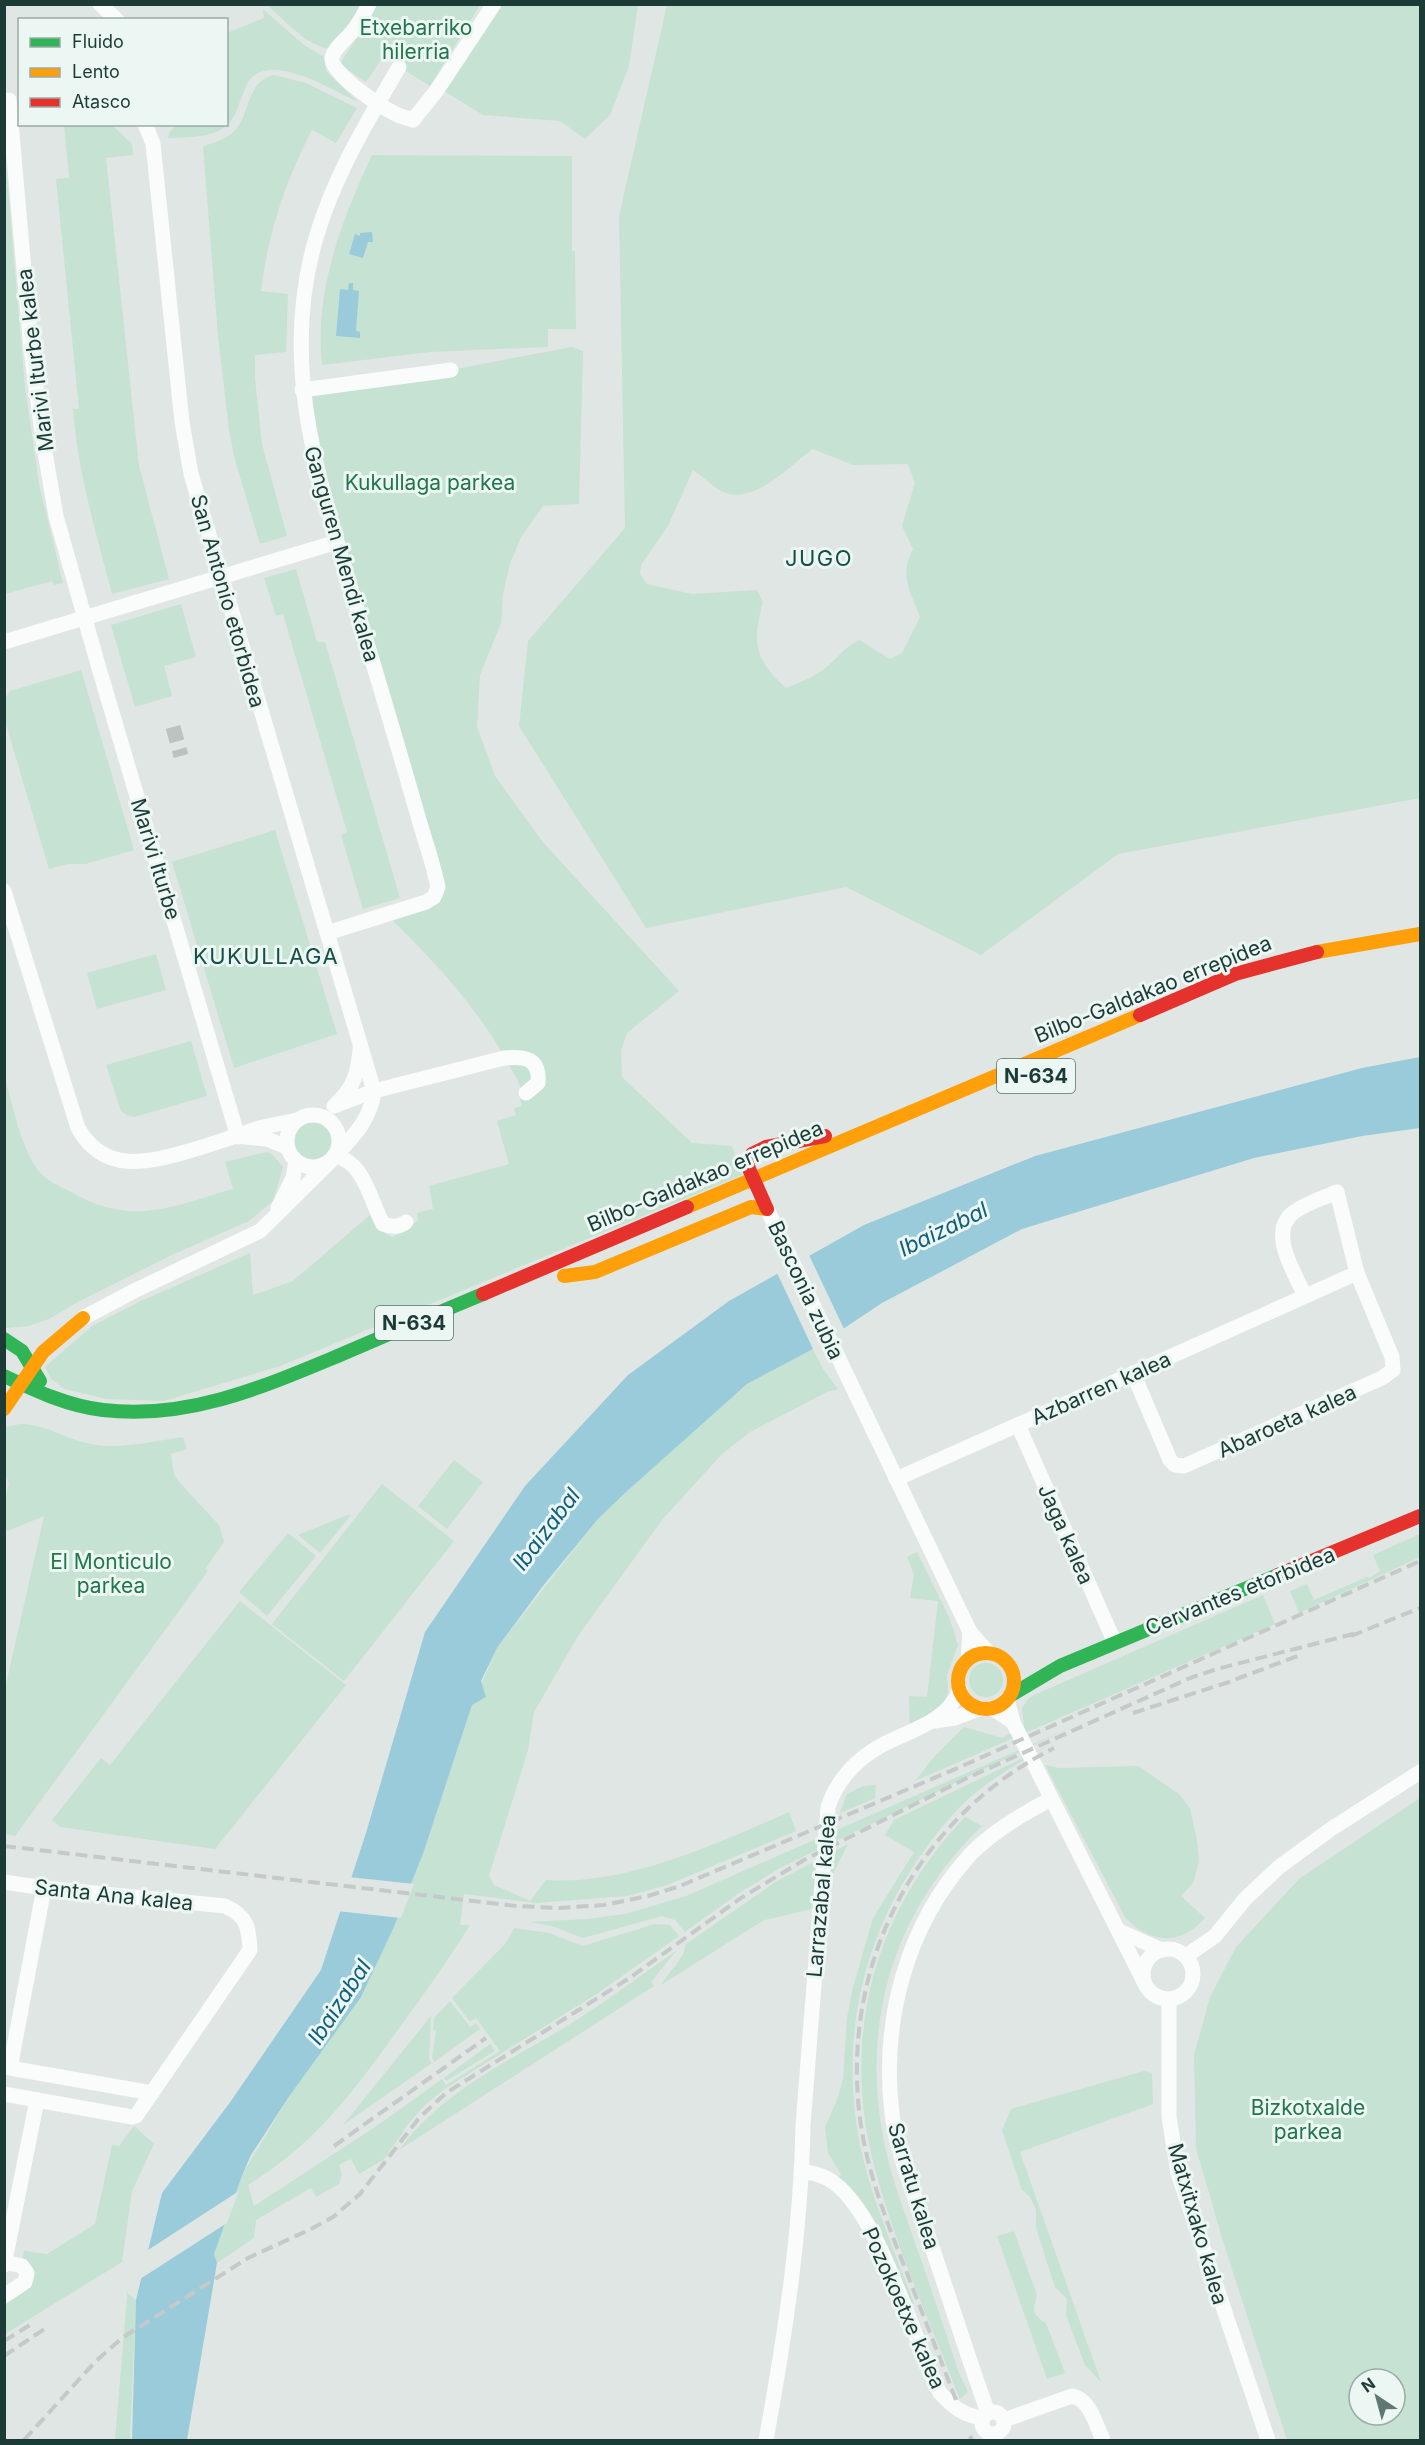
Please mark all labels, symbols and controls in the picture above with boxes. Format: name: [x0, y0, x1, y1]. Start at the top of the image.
park label: Etxebarriko hilerria: [360, 15, 472, 64]
legend: [18, 18, 228, 126]
text: Fluido: [72, 31, 124, 52]
text: Lento: [72, 61, 120, 82]
text: Atasco: [72, 91, 131, 112]
street label: Marivi Iturbe kalea: [11, 267, 59, 453]
street label: Ganguren Mendi kalea: [299, 443, 385, 665]
park label: Kukullaga parkea: [345, 470, 515, 495]
street label: San Antonio etorbidea: [186, 492, 270, 710]
district label: JUGO: [785, 545, 853, 571]
street label: Marivi Iturbe: [126, 795, 186, 923]
street label: Bilbo-Galdakao errepidea: [1031, 930, 1275, 1048]
district label: KUKULLAGA: [193, 943, 339, 969]
road number: N-634: [997, 1059, 1075, 1093]
street label: Bilbo-Galdakao errepidea: [584, 1115, 826, 1237]
water label: Ibaizabal: [894, 1196, 992, 1262]
street label: Basconia zubia: [763, 1217, 849, 1363]
road number: N-634: [375, 1306, 453, 1340]
street label: Azbarren kalea: [1027, 1346, 1175, 1430]
street label: Abaroeta kalea: [1214, 1379, 1360, 1463]
street label: Jaga kalea: [1033, 1480, 1099, 1588]
water label: Ibaizabal: [507, 1482, 586, 1575]
street label: Cervantes etorbidea: [1141, 1541, 1339, 1641]
park label: El Monticulo parkea: [50, 1549, 172, 1598]
street label: Larrazabal kalea: [801, 1813, 841, 1979]
street label: Santa Ana kalea: [33, 1874, 195, 1916]
water label: Ibaizabal: [302, 1954, 376, 2049]
park label: Bizkotxalde parkea: [1251, 2095, 1365, 2144]
street label: Sarratu kalea: [883, 2120, 945, 2252]
street label: Matxitxako kalea: [1163, 2141, 1233, 2307]
street label: Pozokoetxe kalea: [857, 2223, 951, 2393]
north arrow: [1347, 2367, 1407, 2427]
text: N: [1357, 2373, 1379, 2397]

